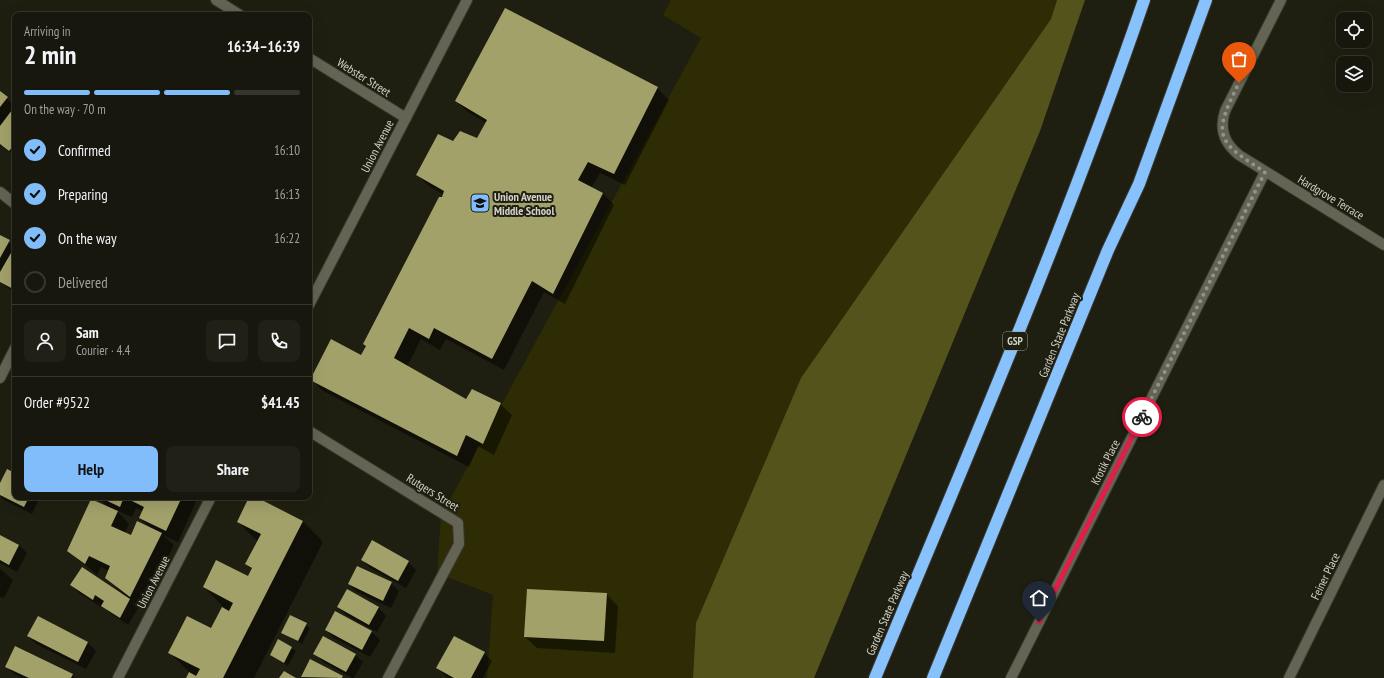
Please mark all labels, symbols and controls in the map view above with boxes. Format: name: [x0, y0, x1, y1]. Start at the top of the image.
map controls: [1336, 12, 1372, 92]
button: locate: [1336, 12, 1372, 48]
text: Arriving in: [24, 23, 71, 40]
text: 16:34–16:39: [227, 37, 300, 56]
text: 2 min: [24, 38, 77, 71]
pin: [1222, 42, 1256, 83]
icon: bag: [1228, 48, 1250, 70]
street label: Webster Street: [334, 55, 394, 100]
button: layers: [1336, 56, 1372, 92]
text: On the way · 70 m: [24, 101, 106, 118]
street label: Union Avenue: [357, 117, 397, 175]
icon: check: [24, 139, 46, 161]
text: Confirmed: [58, 141, 111, 160]
text: 16:10: [274, 142, 300, 159]
street label: Hardgrove Terrace: [1295, 171, 1367, 223]
icon: check: [24, 183, 46, 205]
text: Preparing: [58, 185, 108, 204]
text: 16:13: [274, 186, 300, 203]
place label: Union Avenue Middle School: [494, 189, 554, 218]
school or university icon: Union Avenue Middle School: [469, 192, 491, 214]
icon: check: [24, 227, 46, 249]
text: On the way: [58, 229, 117, 248]
text: 16:22: [274, 230, 300, 247]
text: Delivered: [58, 273, 108, 292]
street label: Garden State Parkway: [1035, 290, 1083, 380]
button: person: [24, 320, 66, 362]
button: chat: [206, 320, 248, 362]
button: phone: [258, 320, 300, 362]
text: Sam: [76, 323, 99, 342]
road number: GSP: [1003, 332, 1027, 350]
text: Courier · 4.4: [76, 342, 130, 359]
text: Order #9522: [24, 393, 90, 412]
text: $41.45: [261, 393, 300, 412]
courier: [1122, 397, 1162, 437]
icon: bike: [1131, 406, 1153, 428]
street label: Krotik Place: [1087, 437, 1123, 487]
button: Help: [24, 446, 158, 492]
button: Share: [166, 446, 300, 492]
street label: Rutgers Street: [404, 470, 463, 514]
street label: Feiner Place: [1307, 550, 1343, 602]
street label: Union Avenue: [133, 553, 173, 611]
street label: Garden State Parkway: [862, 568, 912, 657]
pin: [1022, 581, 1056, 622]
icon: home: [1028, 587, 1050, 609]

